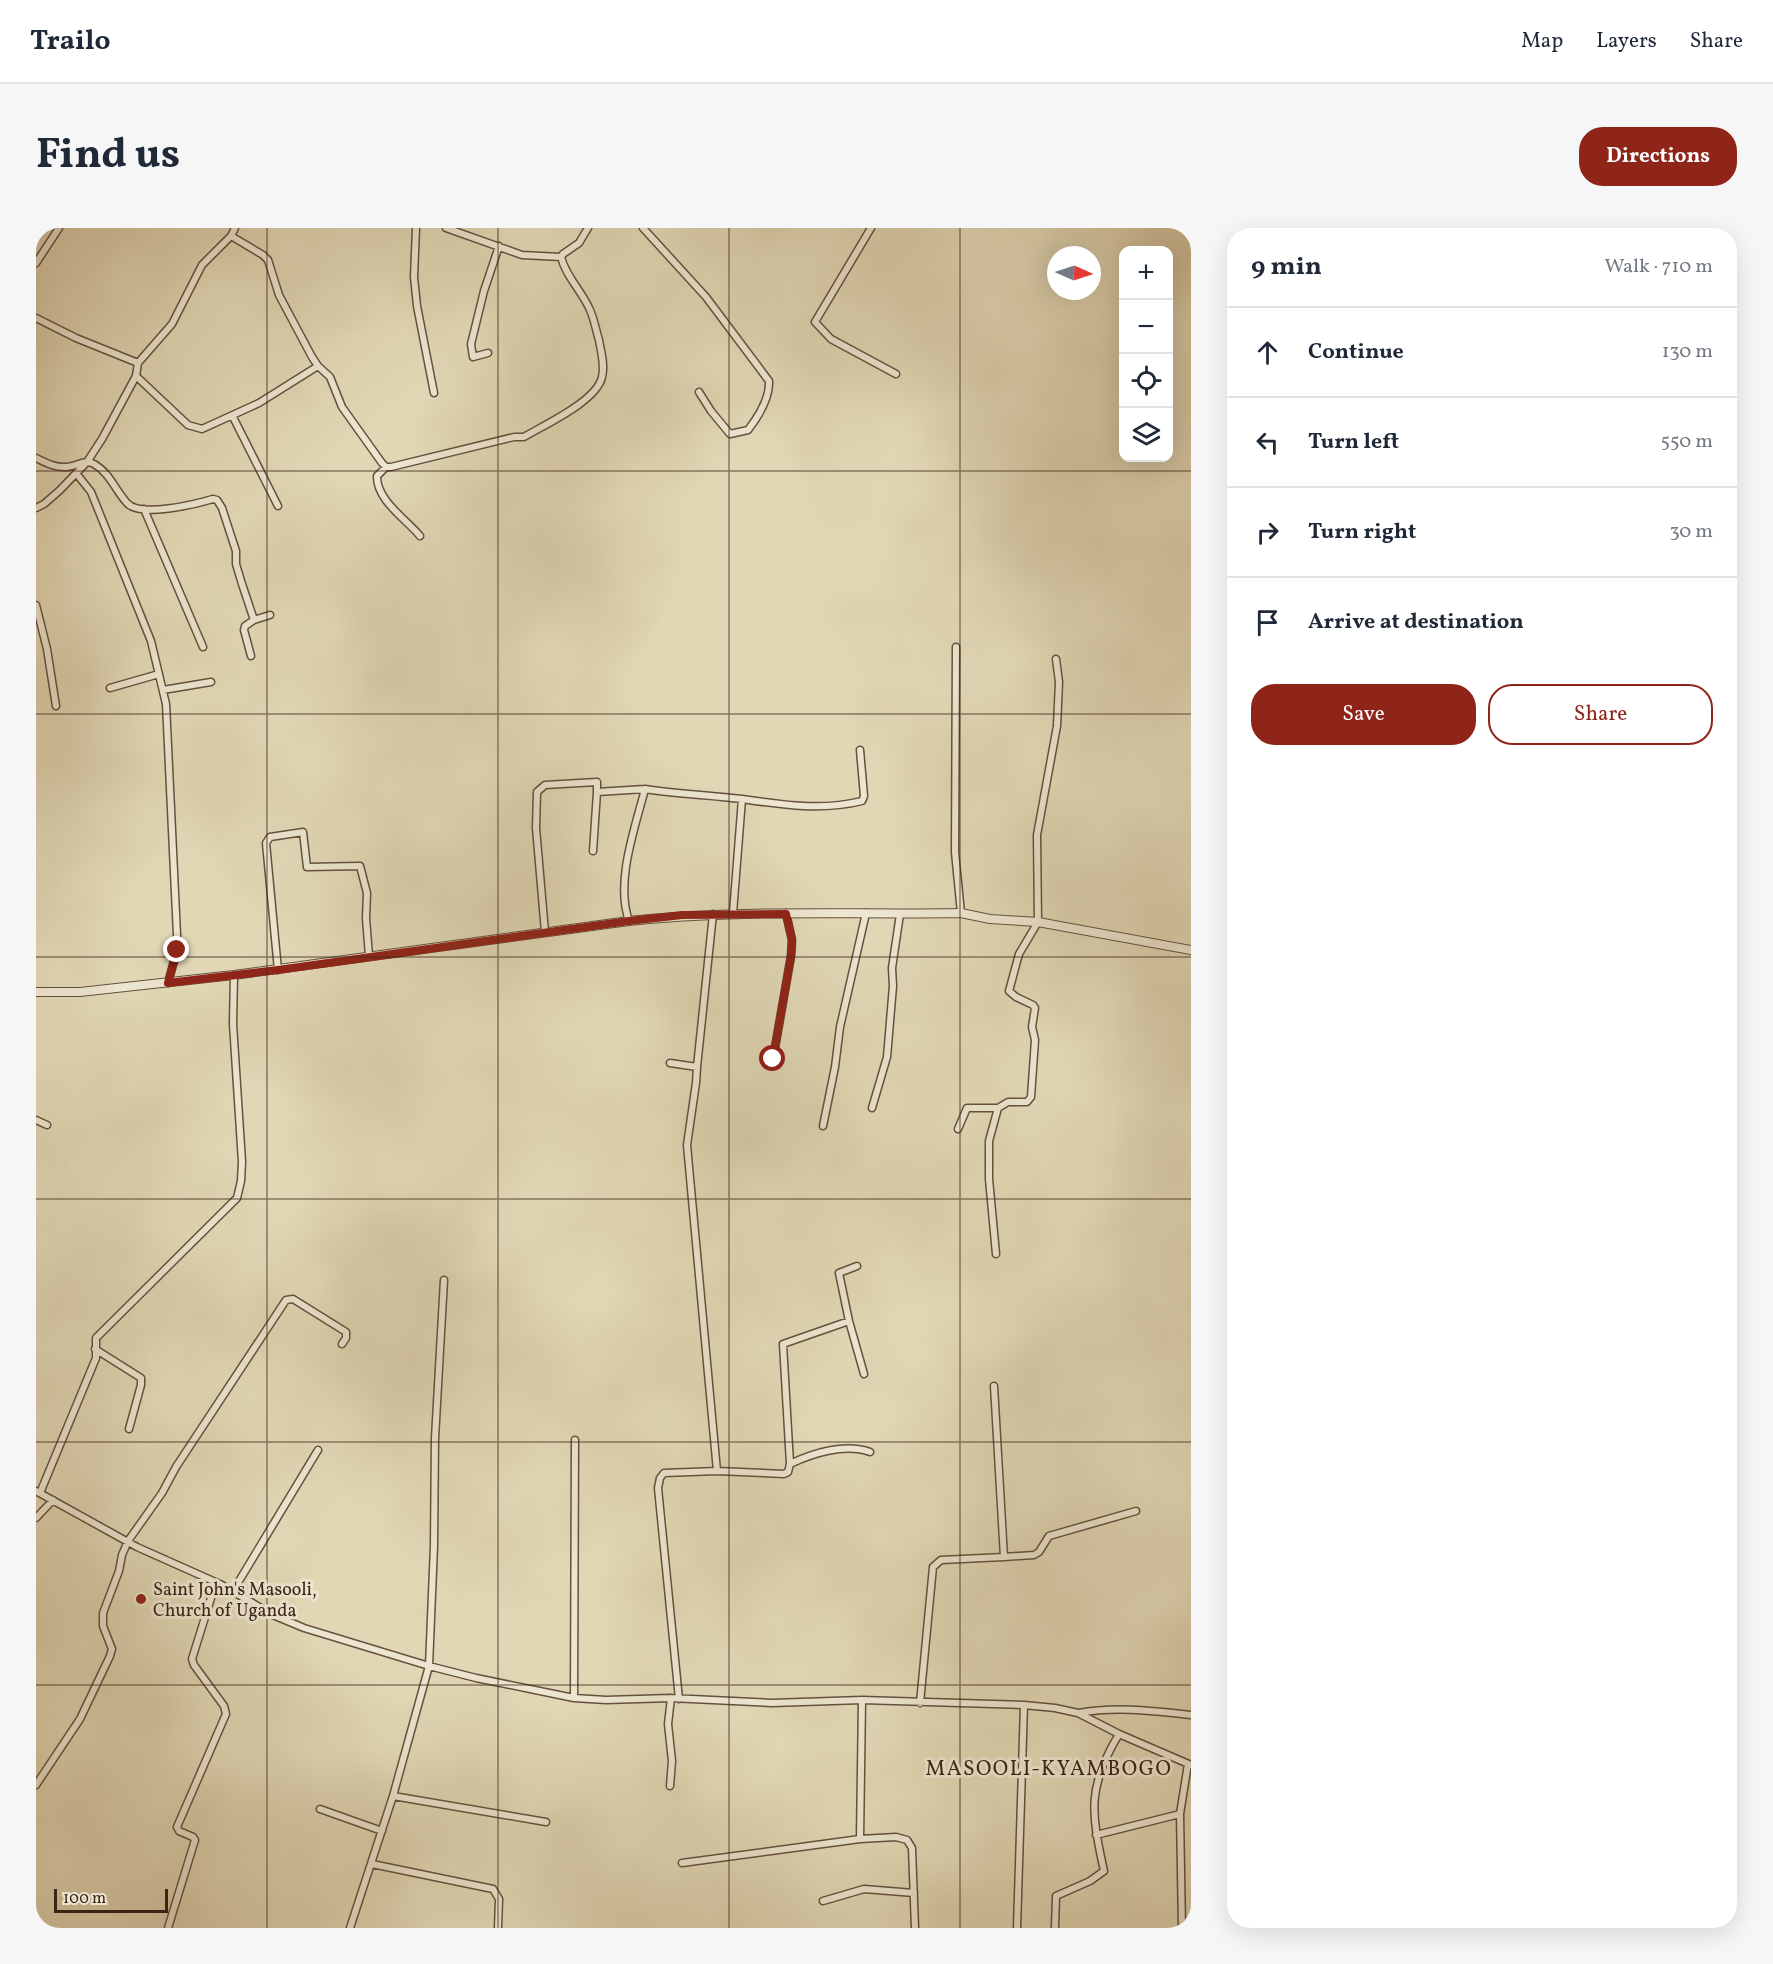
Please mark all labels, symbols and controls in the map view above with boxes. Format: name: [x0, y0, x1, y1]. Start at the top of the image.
text: Trailo: [30, 22, 111, 61]
text: Map: [1521, 27, 1563, 56]
text: Layers: [1596, 27, 1657, 56]
text: Share: [1690, 27, 1743, 56]
text: Find us: [36, 127, 180, 186]
button: Directions: [1579, 127, 1737, 186]
north arrow: [1047, 246, 1101, 300]
map controls: [1119, 246, 1173, 462]
button: +: [1119, 246, 1173, 300]
text: 9 min: [1251, 249, 1322, 285]
text: Walk · 710 m: [1604, 253, 1713, 281]
button: −: [1119, 300, 1173, 354]
icon: ahead: [1251, 336, 1284, 369]
text: Continue: [1308, 337, 1404, 368]
text: 130 m: [1662, 338, 1713, 366]
button: locate: [1119, 354, 1173, 408]
button: layers: [1119, 408, 1173, 462]
icon: left: [1251, 426, 1284, 459]
text: Turn left: [1308, 427, 1399, 458]
text: 550 m: [1660, 428, 1713, 456]
icon: right: [1251, 516, 1284, 549]
text: Turn right: [1308, 517, 1416, 548]
text: 30 m: [1669, 518, 1713, 546]
icon: arrive: [1251, 606, 1284, 639]
text: Arrive at destination: [1308, 607, 1524, 638]
button: Save: [1251, 684, 1476, 745]
button: Share: [1488, 684, 1713, 745]
route end: [163, 936, 189, 962]
route start: [759, 1045, 785, 1071]
place label: Saint John's Masooli, Church of Uganda: [153, 1578, 317, 1624]
marker: Saint John's Masooli, Church of Uganda: [134, 1592, 148, 1606]
district label: MASOOLI-KYAMBOGO: [926, 1755, 1172, 1784]
scale bar: [54, 1886, 168, 1914]
text: 100 m: [63, 1888, 106, 1910]

